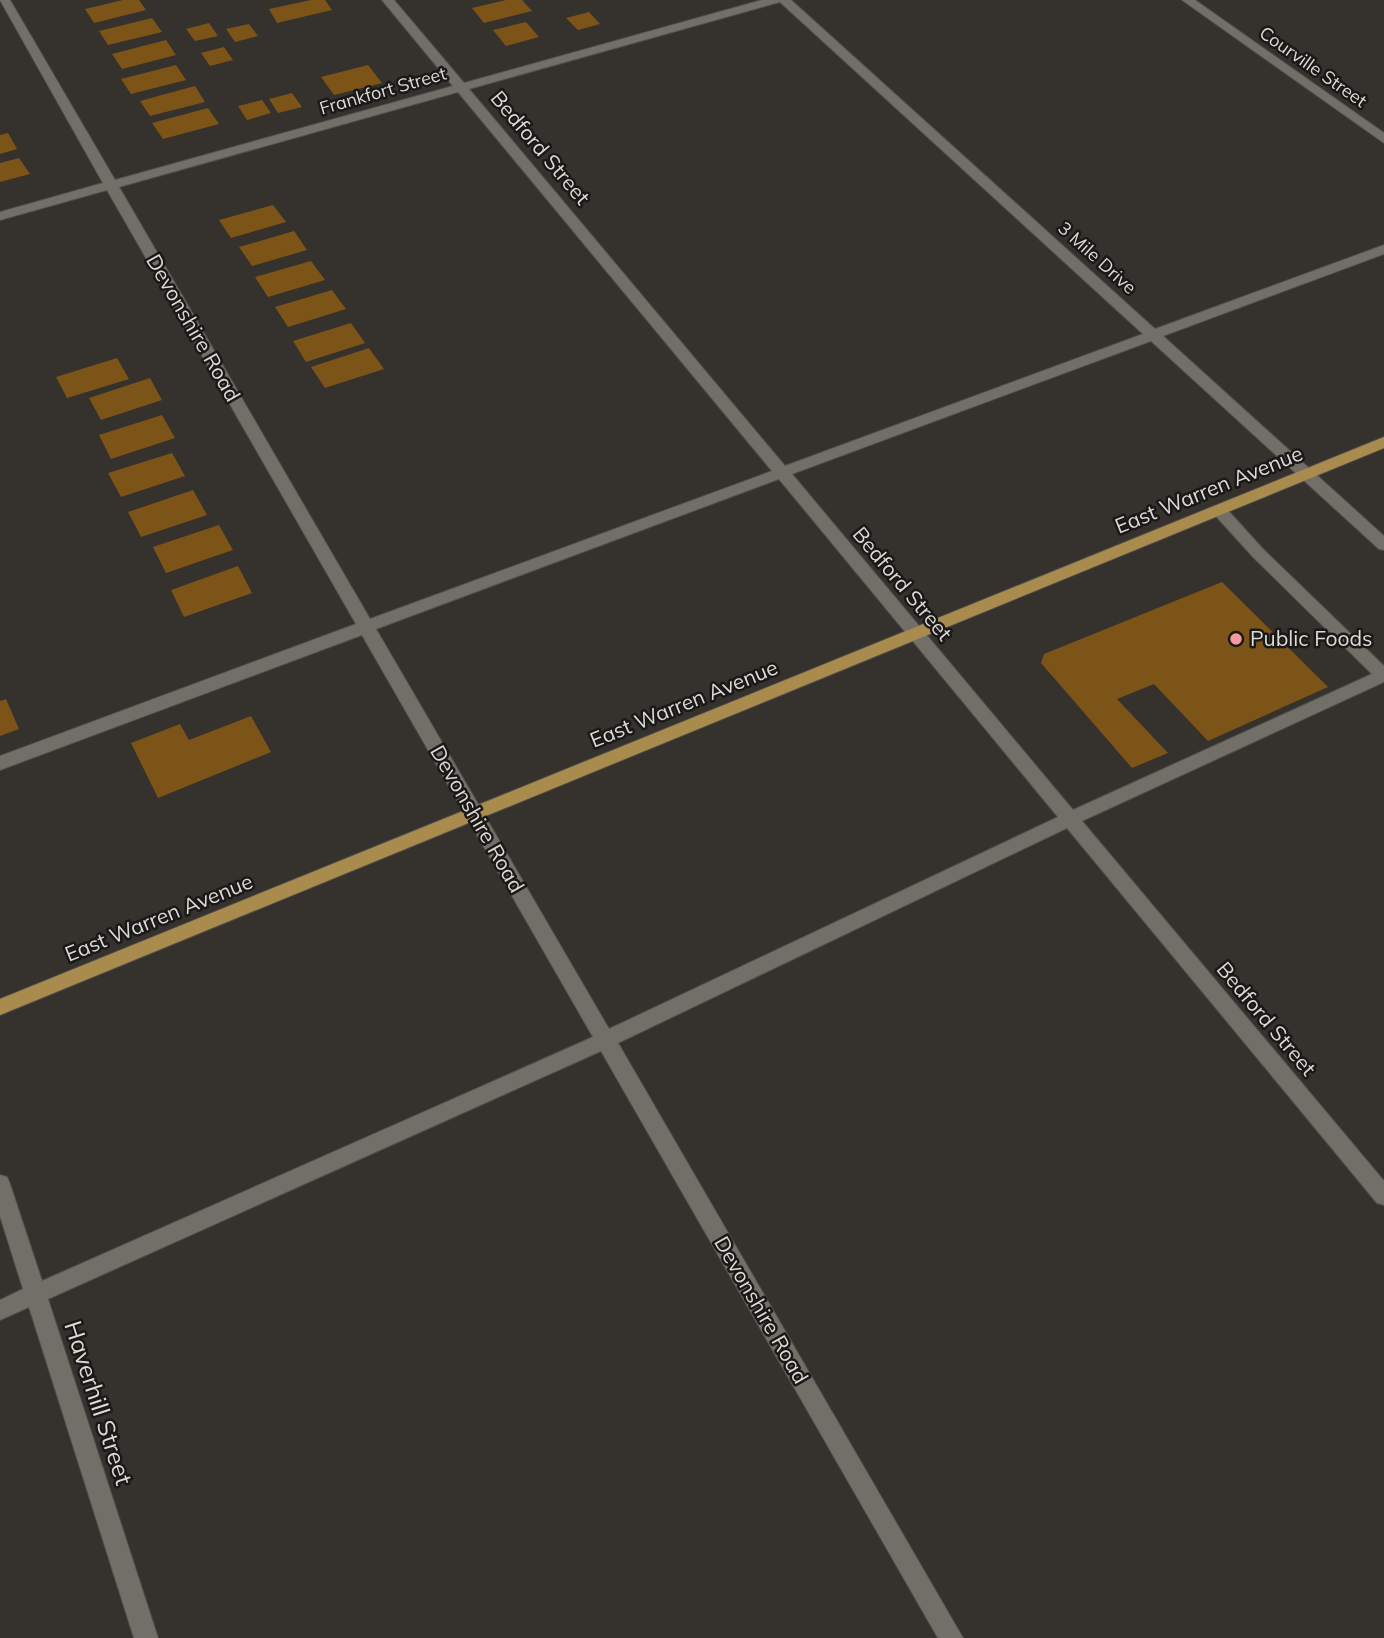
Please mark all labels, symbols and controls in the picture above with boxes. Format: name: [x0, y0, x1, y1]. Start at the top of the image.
street label: Courville Street: [1255, 21, 1372, 112]
street label: Frankfort Street: [317, 61, 449, 120]
street label: Bedford Street: [486, 85, 596, 210]
street label: 3 Mile Drive: [1053, 216, 1141, 299]
street label: Devonshire Road: [141, 249, 247, 406]
street label: East Warren Avenue: [1111, 440, 1306, 539]
street label: Bedford Street: [848, 521, 958, 646]
place label: Public Foods: [1250, 625, 1373, 651]
marker: Public Foods: [1228, 631, 1244, 647]
street label: East Warren Avenue: [586, 654, 781, 753]
street label: Devonshire Road: [425, 740, 531, 897]
street label: East Warren Avenue: [61, 868, 256, 967]
street label: Bedford Street: [1212, 956, 1322, 1081]
street label: Devonshire Road: [709, 1231, 815, 1388]
street label: Haverhill Street: [58, 1317, 140, 1489]

